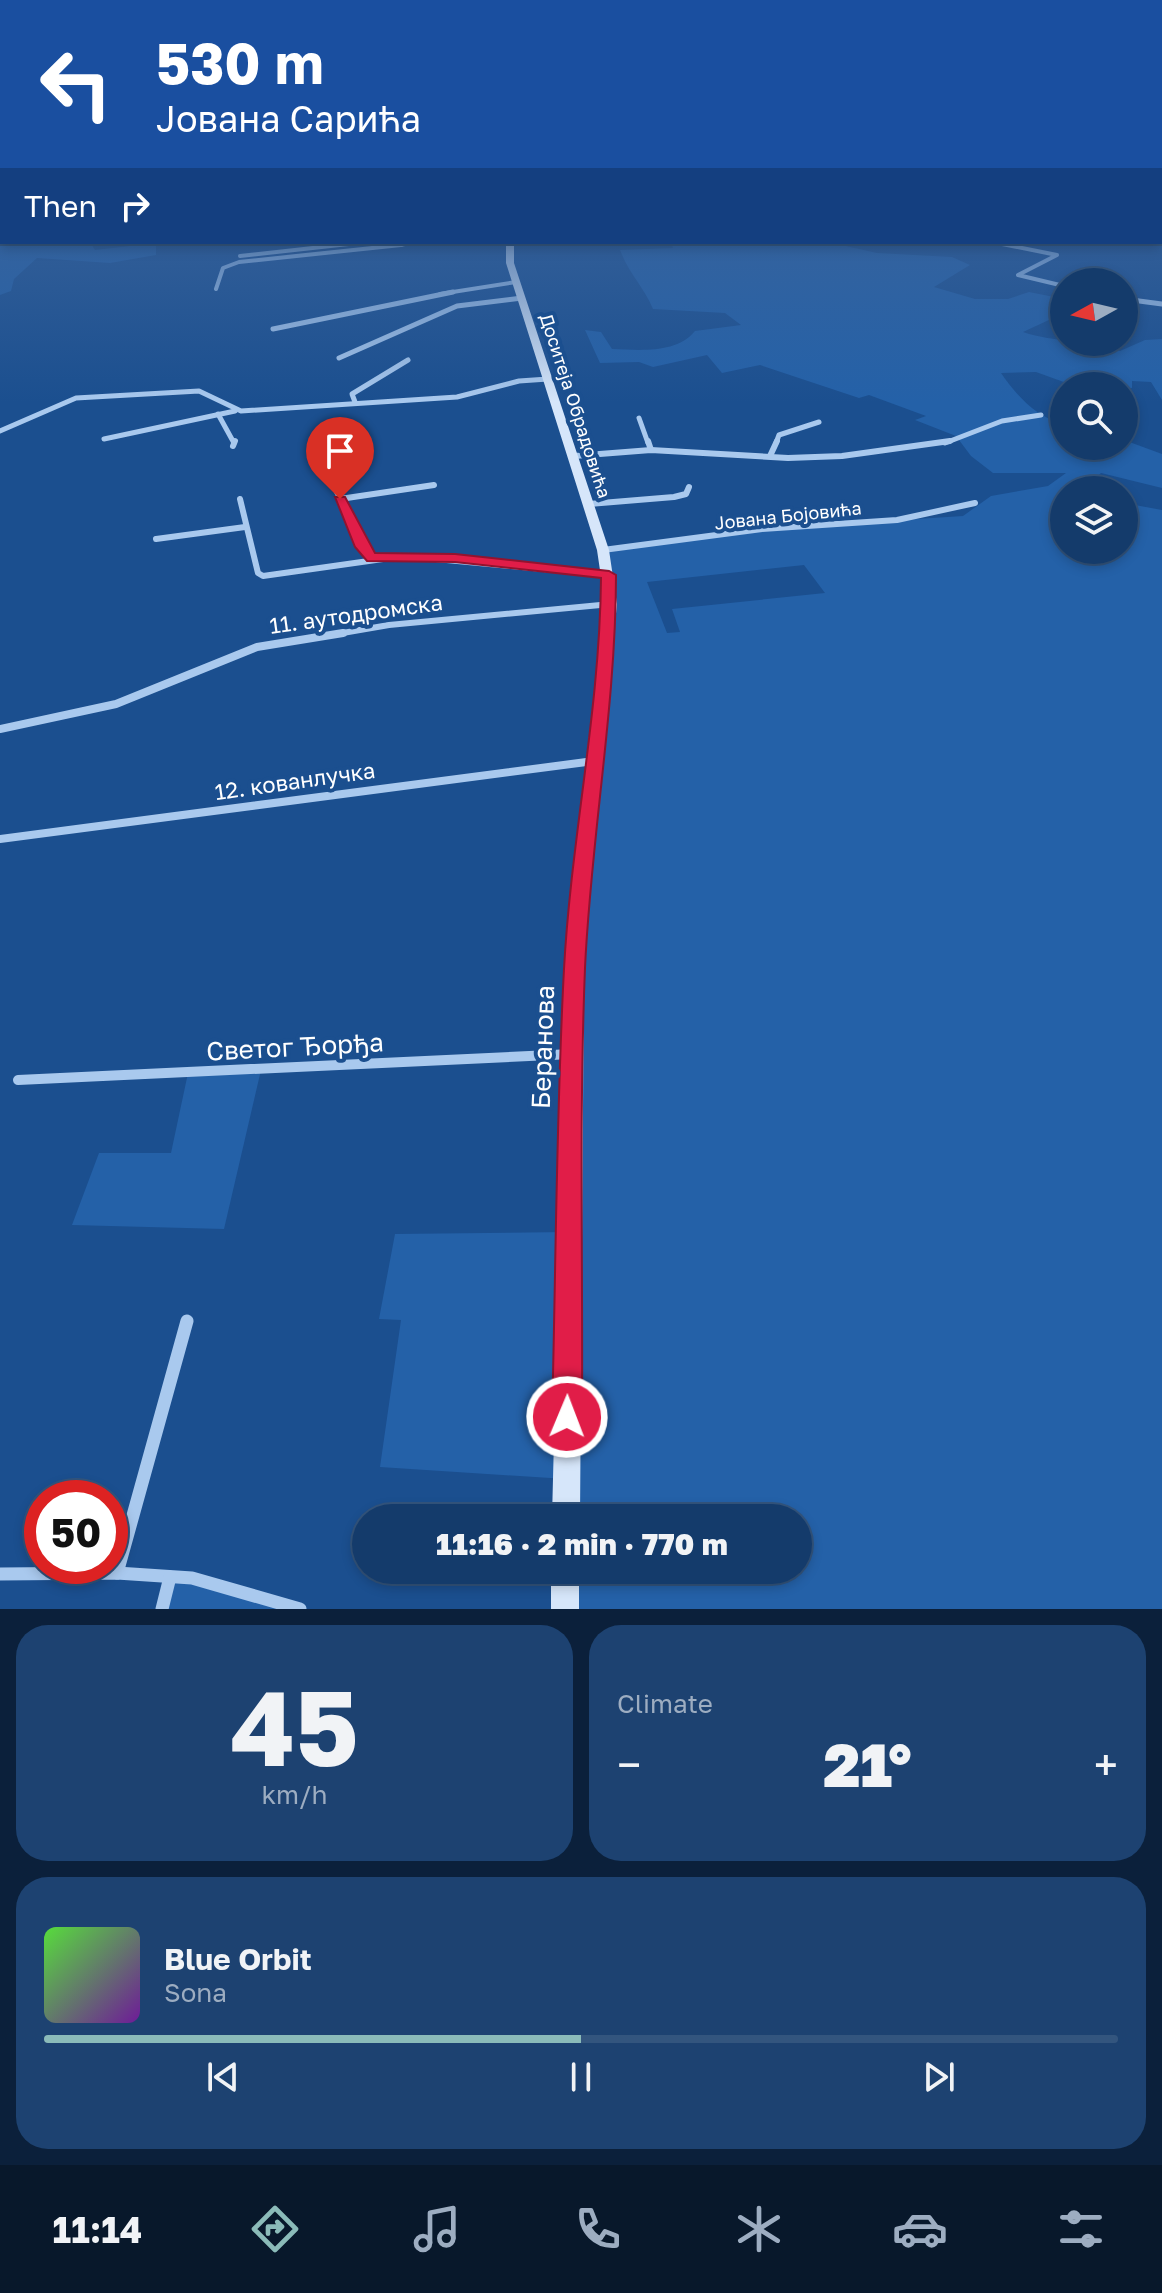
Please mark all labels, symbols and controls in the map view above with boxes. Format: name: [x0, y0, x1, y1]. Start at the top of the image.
text: 530 m: [156, 29, 324, 96]
icon: left: [24, 32, 128, 136]
text: Јована Сарића: [156, 97, 421, 140]
icon: right: [113, 184, 157, 228]
text: Then: [24, 188, 97, 224]
north arrow: [1050, 268, 1138, 356]
map controls: [1050, 268, 1138, 564]
street label: Доситеја Обрадовића: [536, 311, 616, 501]
button: search: [1050, 372, 1138, 460]
pin: [306, 417, 374, 499]
icon: arrive: [318, 429, 362, 473]
button: layers: [1050, 476, 1138, 564]
street label: Јована Бојовића: [713, 496, 862, 534]
street label: 11. аутодромска: [268, 588, 444, 639]
street label: 12. кованлучка: [213, 756, 377, 805]
street label: Беранова: [525, 985, 560, 1109]
street label: Светог Ђорђа: [205, 1026, 385, 1067]
position arrow: [525, 1375, 609, 1459]
speed limit sign: 50: [24, 1480, 128, 1584]
text: 11:16 · 2 min · 770 m: [436, 1526, 728, 1562]
text: 45: [230, 1664, 359, 1789]
text: Climate: [617, 1688, 713, 1719]
text: 21°: [823, 1728, 912, 1800]
text: −: [617, 1738, 641, 1791]
text: +: [1094, 1738, 1118, 1791]
text: km/h: [261, 1779, 328, 1810]
text: Blue Orbit: [164, 1941, 312, 1977]
text: Sona: [164, 1977, 227, 2008]
icon: previous: [201, 2055, 245, 2099]
icon: pause: [559, 2055, 603, 2099]
icon: next: [917, 2055, 961, 2099]
icon: directions: [247, 2201, 303, 2257]
icon: music: [409, 2201, 465, 2257]
icon: phone: [570, 2201, 626, 2257]
icon: climate: [731, 2201, 787, 2257]
icon: car: [892, 2201, 948, 2257]
icon: filters: [1053, 2201, 1109, 2257]
text: 11:14: [53, 2208, 142, 2251]

